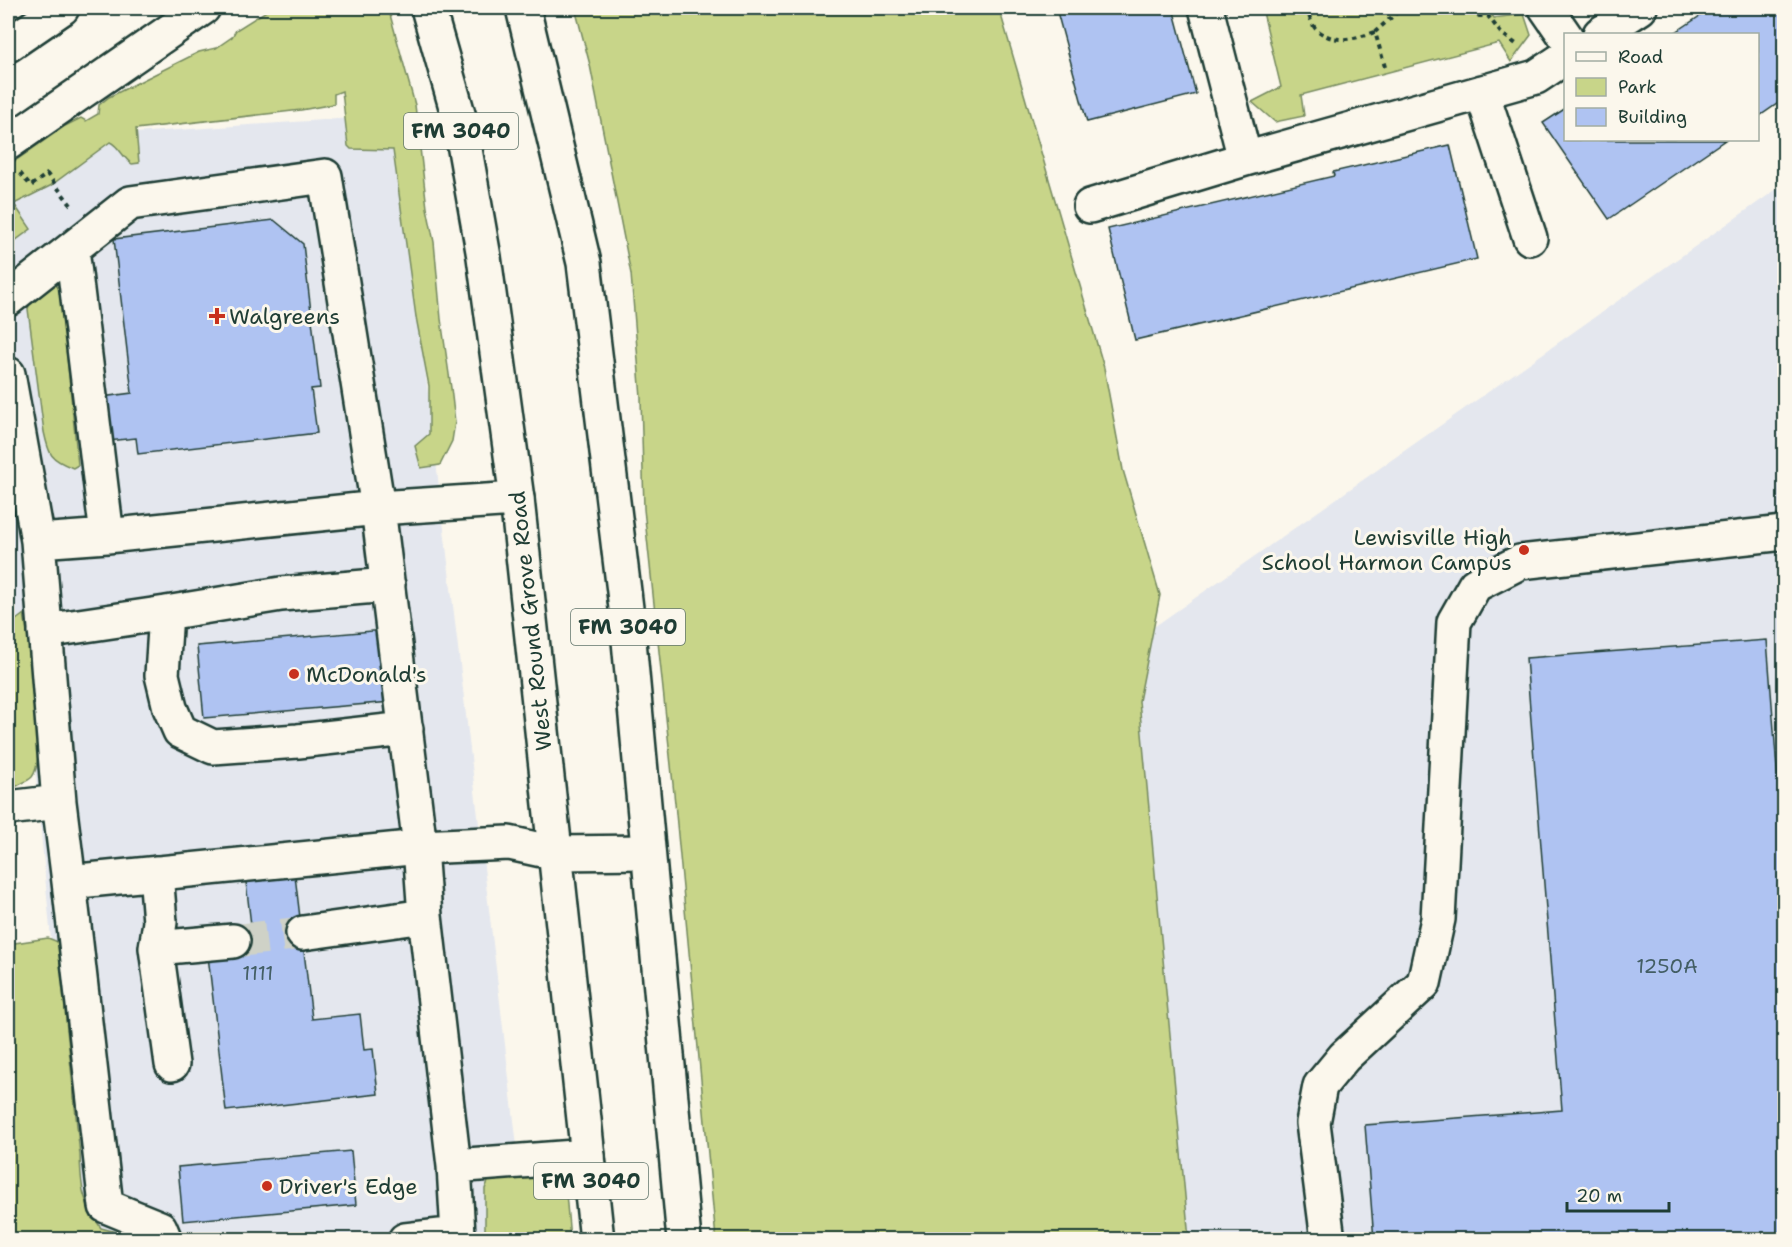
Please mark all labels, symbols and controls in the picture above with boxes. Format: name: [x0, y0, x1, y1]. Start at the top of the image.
legend: [1564, 33, 1759, 141]
text: Road: [1618, 45, 1663, 69]
text: Park: [1618, 75, 1657, 99]
text: Building: [1618, 105, 1687, 129]
road number: FM 3040: [404, 113, 518, 149]
place label: Walgreens: [229, 302, 340, 331]
marker: Walgreens: [210, 309, 224, 323]
street label: West Round Grove Road: [502, 490, 559, 752]
place label: Lewisville High School Harmon Campus: [1262, 523, 1512, 577]
marker: Lewisville High School Harmon Campus: [1517, 543, 1531, 557]
road number: FM 3040: [571, 609, 685, 645]
place label: McDonald's: [306, 660, 427, 689]
marker: McDonald's: [287, 667, 301, 681]
house number: 1250A: [1636, 953, 1698, 979]
house number: 1111: [242, 960, 274, 986]
road number: FM 3040: [534, 1163, 648, 1199]
place label: Driver's Edge: [279, 1172, 418, 1201]
scale bar: [1567, 1175, 1669, 1213]
marker: Driver's Edge: [260, 1179, 274, 1193]
text: 20 m: [1576, 1184, 1622, 1208]

